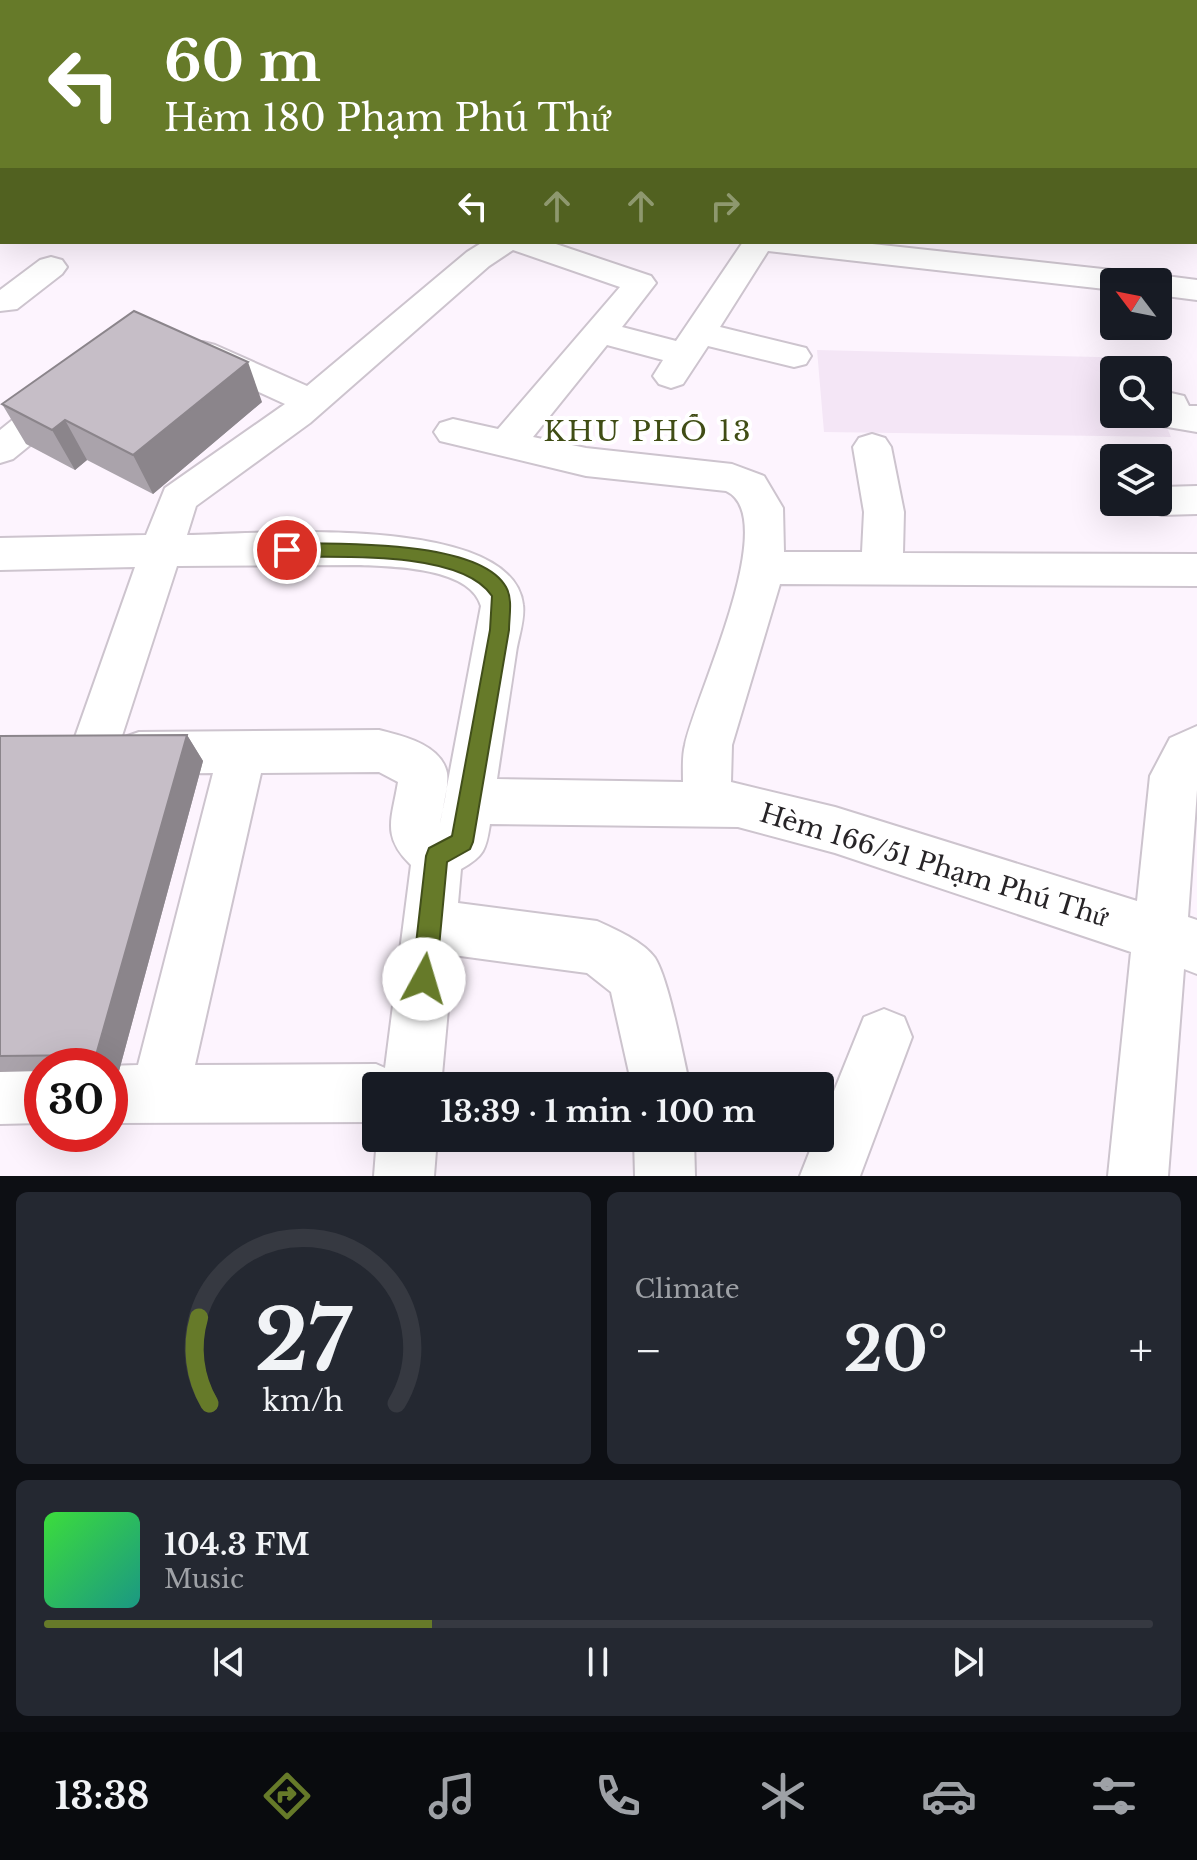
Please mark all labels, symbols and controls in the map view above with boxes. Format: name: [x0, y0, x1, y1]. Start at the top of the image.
text: 60 m: [164, 27, 321, 96]
icon: left: [32, 32, 136, 136]
text: Hẻm 180 Phạm Phú Thứ: [164, 96, 611, 141]
icon: left: [451, 184, 495, 228]
icon: ahead: [535, 184, 579, 228]
icon: ahead: [619, 184, 663, 228]
icon: right: [703, 184, 747, 228]
north arrow: [1100, 268, 1172, 340]
map controls: [1100, 268, 1172, 516]
button: search: [1100, 356, 1172, 428]
district label: KHU PHỐ 13: [544, 414, 752, 449]
button: layers: [1100, 444, 1172, 516]
pin: [253, 516, 321, 584]
icon: arrive: [265, 528, 309, 572]
street label: Hèm 166/51 Phạm Phú Thứ: [756, 797, 1113, 934]
position arrow: [382, 937, 466, 1021]
speed limit sign: 30: [24, 1048, 128, 1152]
text: 13:39 · 1 min · 100 m: [440, 1093, 756, 1130]
text: Climate: [635, 1273, 740, 1305]
text: 27: [255, 1289, 353, 1392]
text: 20°: [843, 1313, 948, 1387]
text: −: [635, 1323, 662, 1378]
text: +: [1129, 1323, 1153, 1378]
text: km/h: [263, 1383, 344, 1419]
text: 104.3 FM: [164, 1526, 310, 1563]
text: Music: [164, 1563, 244, 1595]
icon: previous: [207, 1640, 251, 1684]
icon: pause: [576, 1640, 620, 1684]
icon: next: [946, 1640, 990, 1684]
icon: directions: [259, 1768, 315, 1824]
icon: music: [424, 1768, 480, 1824]
icon: phone: [590, 1768, 646, 1824]
icon: climate: [755, 1768, 811, 1824]
icon: car: [921, 1768, 977, 1824]
icon: filters: [1086, 1768, 1142, 1824]
text: 13:38: [55, 1774, 149, 1819]

